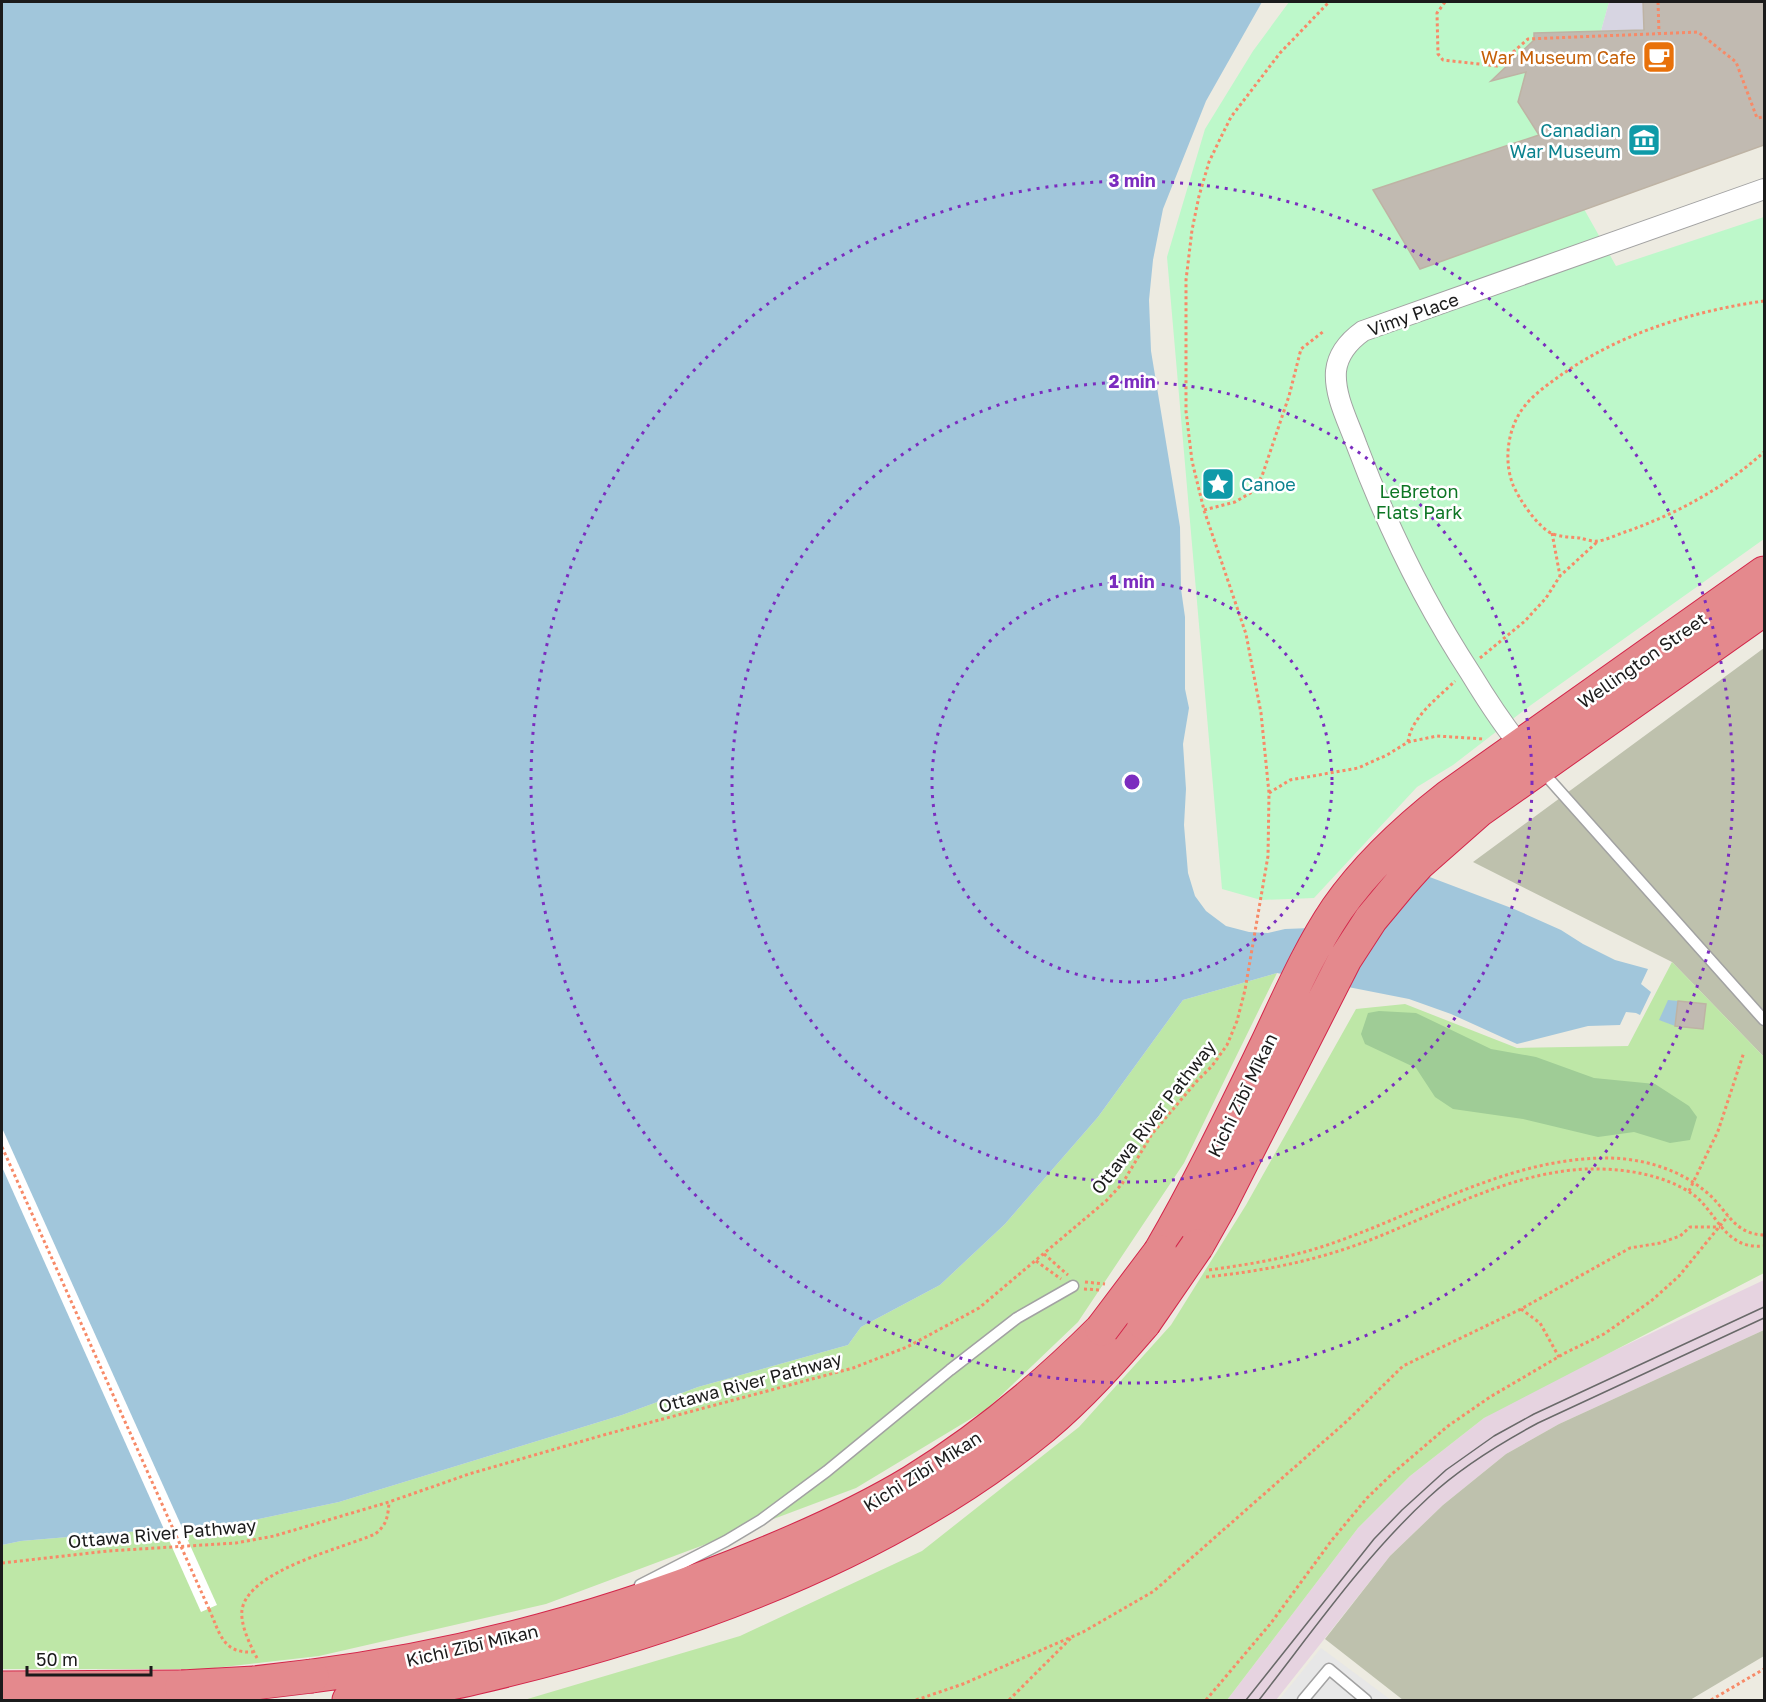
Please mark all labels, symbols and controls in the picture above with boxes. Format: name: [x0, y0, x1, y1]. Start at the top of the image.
cafe icon: War Museum Cafe: [1641, 39, 1677, 75]
place label: War Museum Cafe: [1481, 46, 1636, 68]
place label: Canadian War Museum: [1510, 119, 1621, 162]
museum icon: Canadian War Museum: [1626, 122, 1662, 158]
text: 3 min: [1108, 169, 1156, 191]
street label: Vimy Place: [1365, 287, 1461, 341]
text: 2 min: [1108, 370, 1156, 392]
place icon: Canoe: [1200, 466, 1236, 502]
place label: Canoe: [1241, 473, 1296, 495]
park label: LeBreton Flats Park: [1376, 480, 1462, 523]
text: 1 min: [1109, 570, 1155, 592]
street label: Wellington Street: [1573, 607, 1711, 713]
centre of rings: [1122, 772, 1142, 792]
street label: Kichi Zībī Mīkan: [1203, 1030, 1281, 1160]
street label: Ottawa River Pathway: [1086, 1036, 1220, 1198]
street label: Ottawa River Pathway: [656, 1347, 844, 1417]
street label: Kichi Zībī Mīkan: [859, 1426, 985, 1516]
street label: Ottawa River Pathway: [67, 1514, 257, 1552]
street label: Kichi Zībī Mīkan: [404, 1619, 540, 1671]
scale bar: [27, 1639, 152, 1677]
text: 50 m: [36, 1648, 78, 1670]

